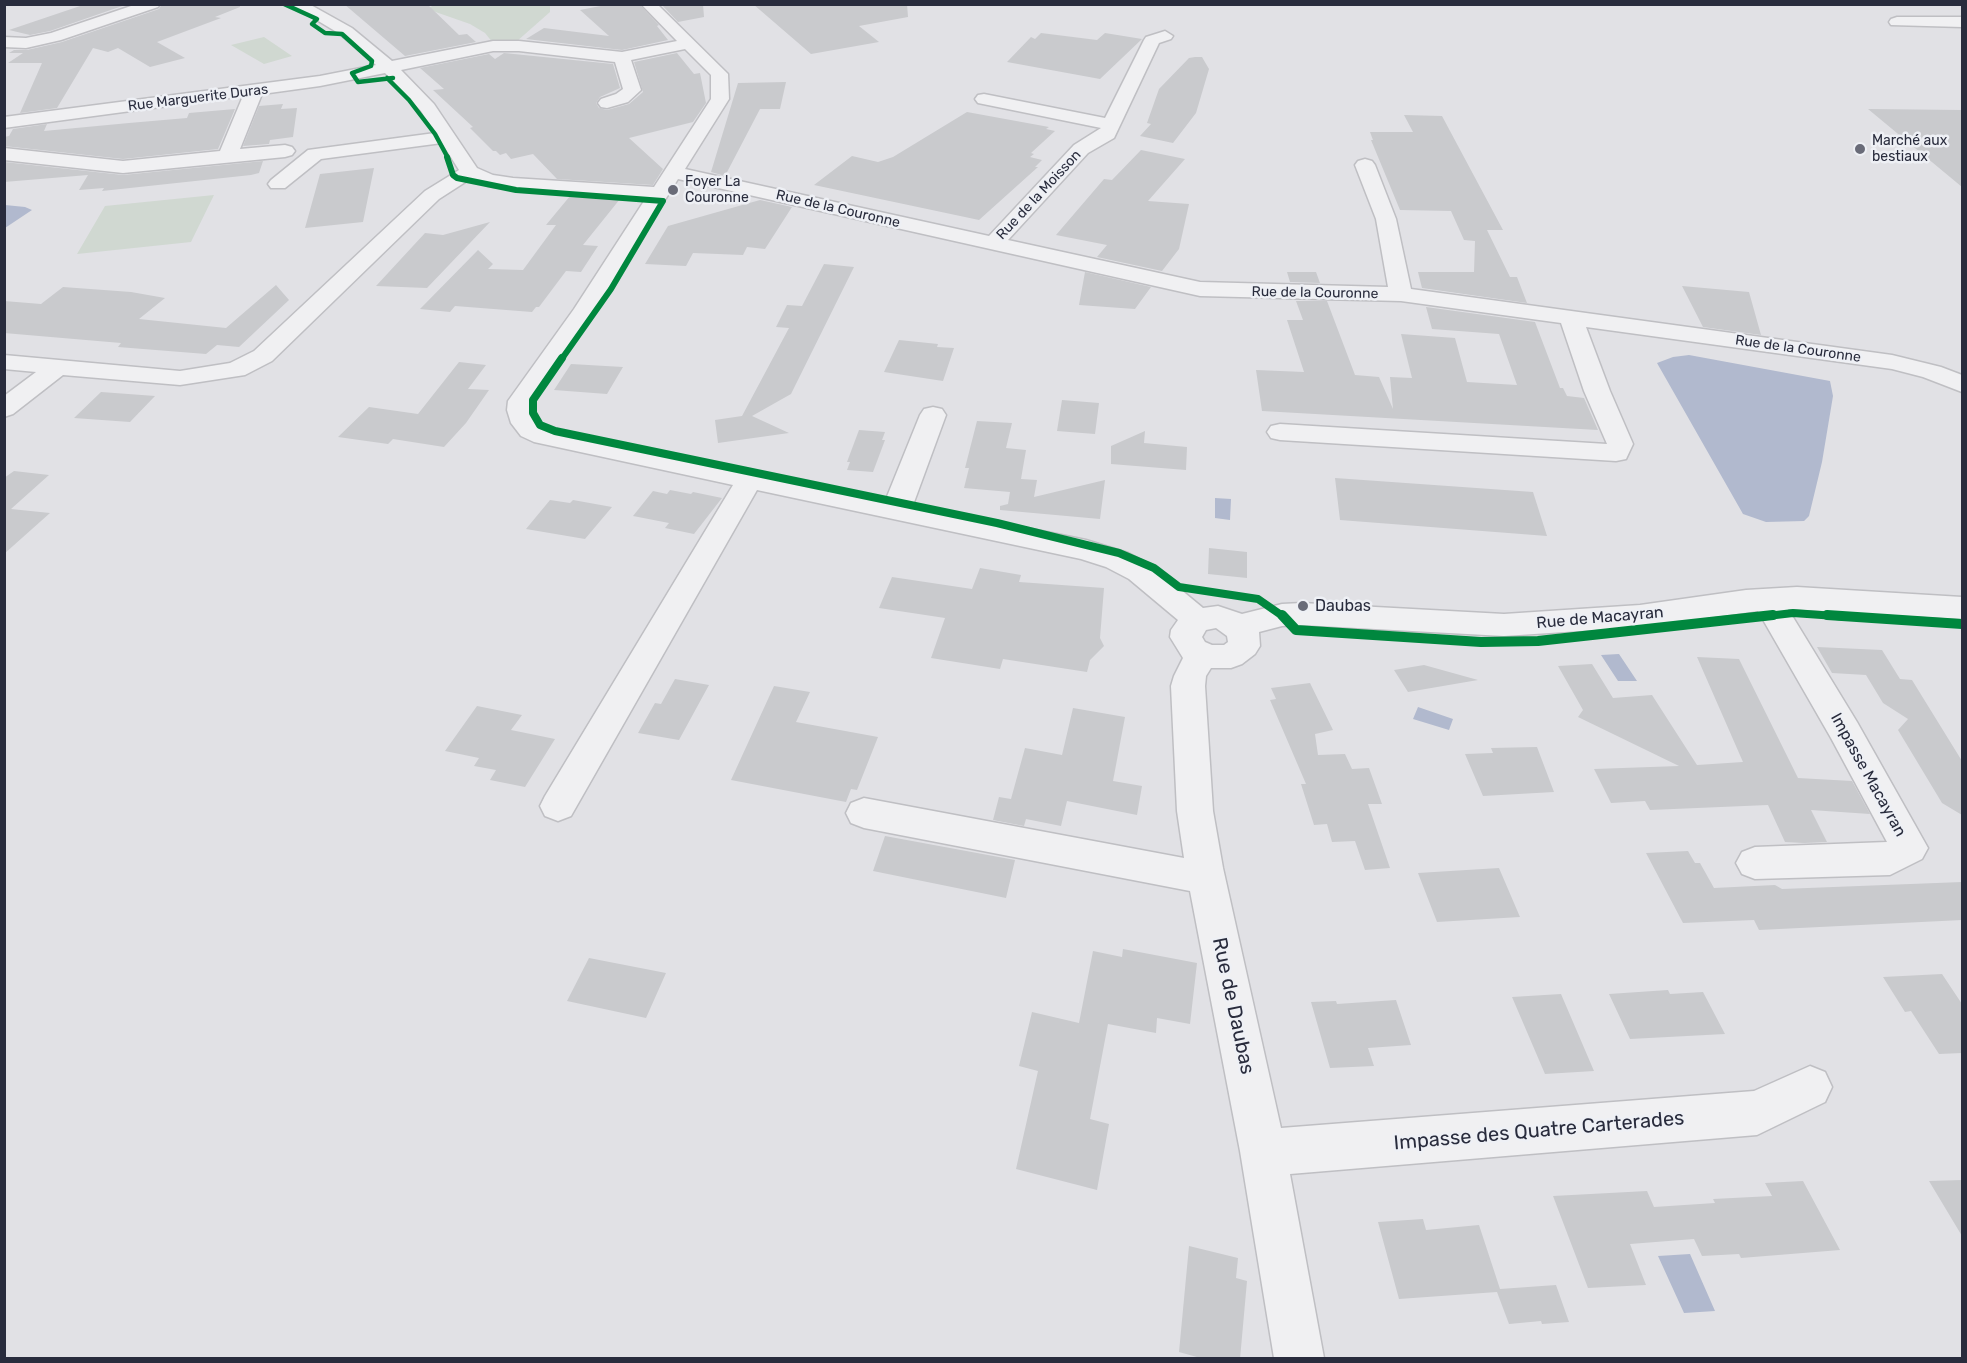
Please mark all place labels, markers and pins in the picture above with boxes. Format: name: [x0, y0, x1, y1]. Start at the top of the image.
place label: Marché aux bestiaux: [1872, 133, 1947, 166]
marker: Marché aux bestiaux: [1853, 142, 1867, 156]
place label: Foyer La Couronne: [685, 174, 749, 206]
marker: Foyer La Couronne: [666, 183, 680, 197]
place label: Daubas: [1315, 596, 1371, 616]
marker: Daubas: [1296, 599, 1310, 613]

